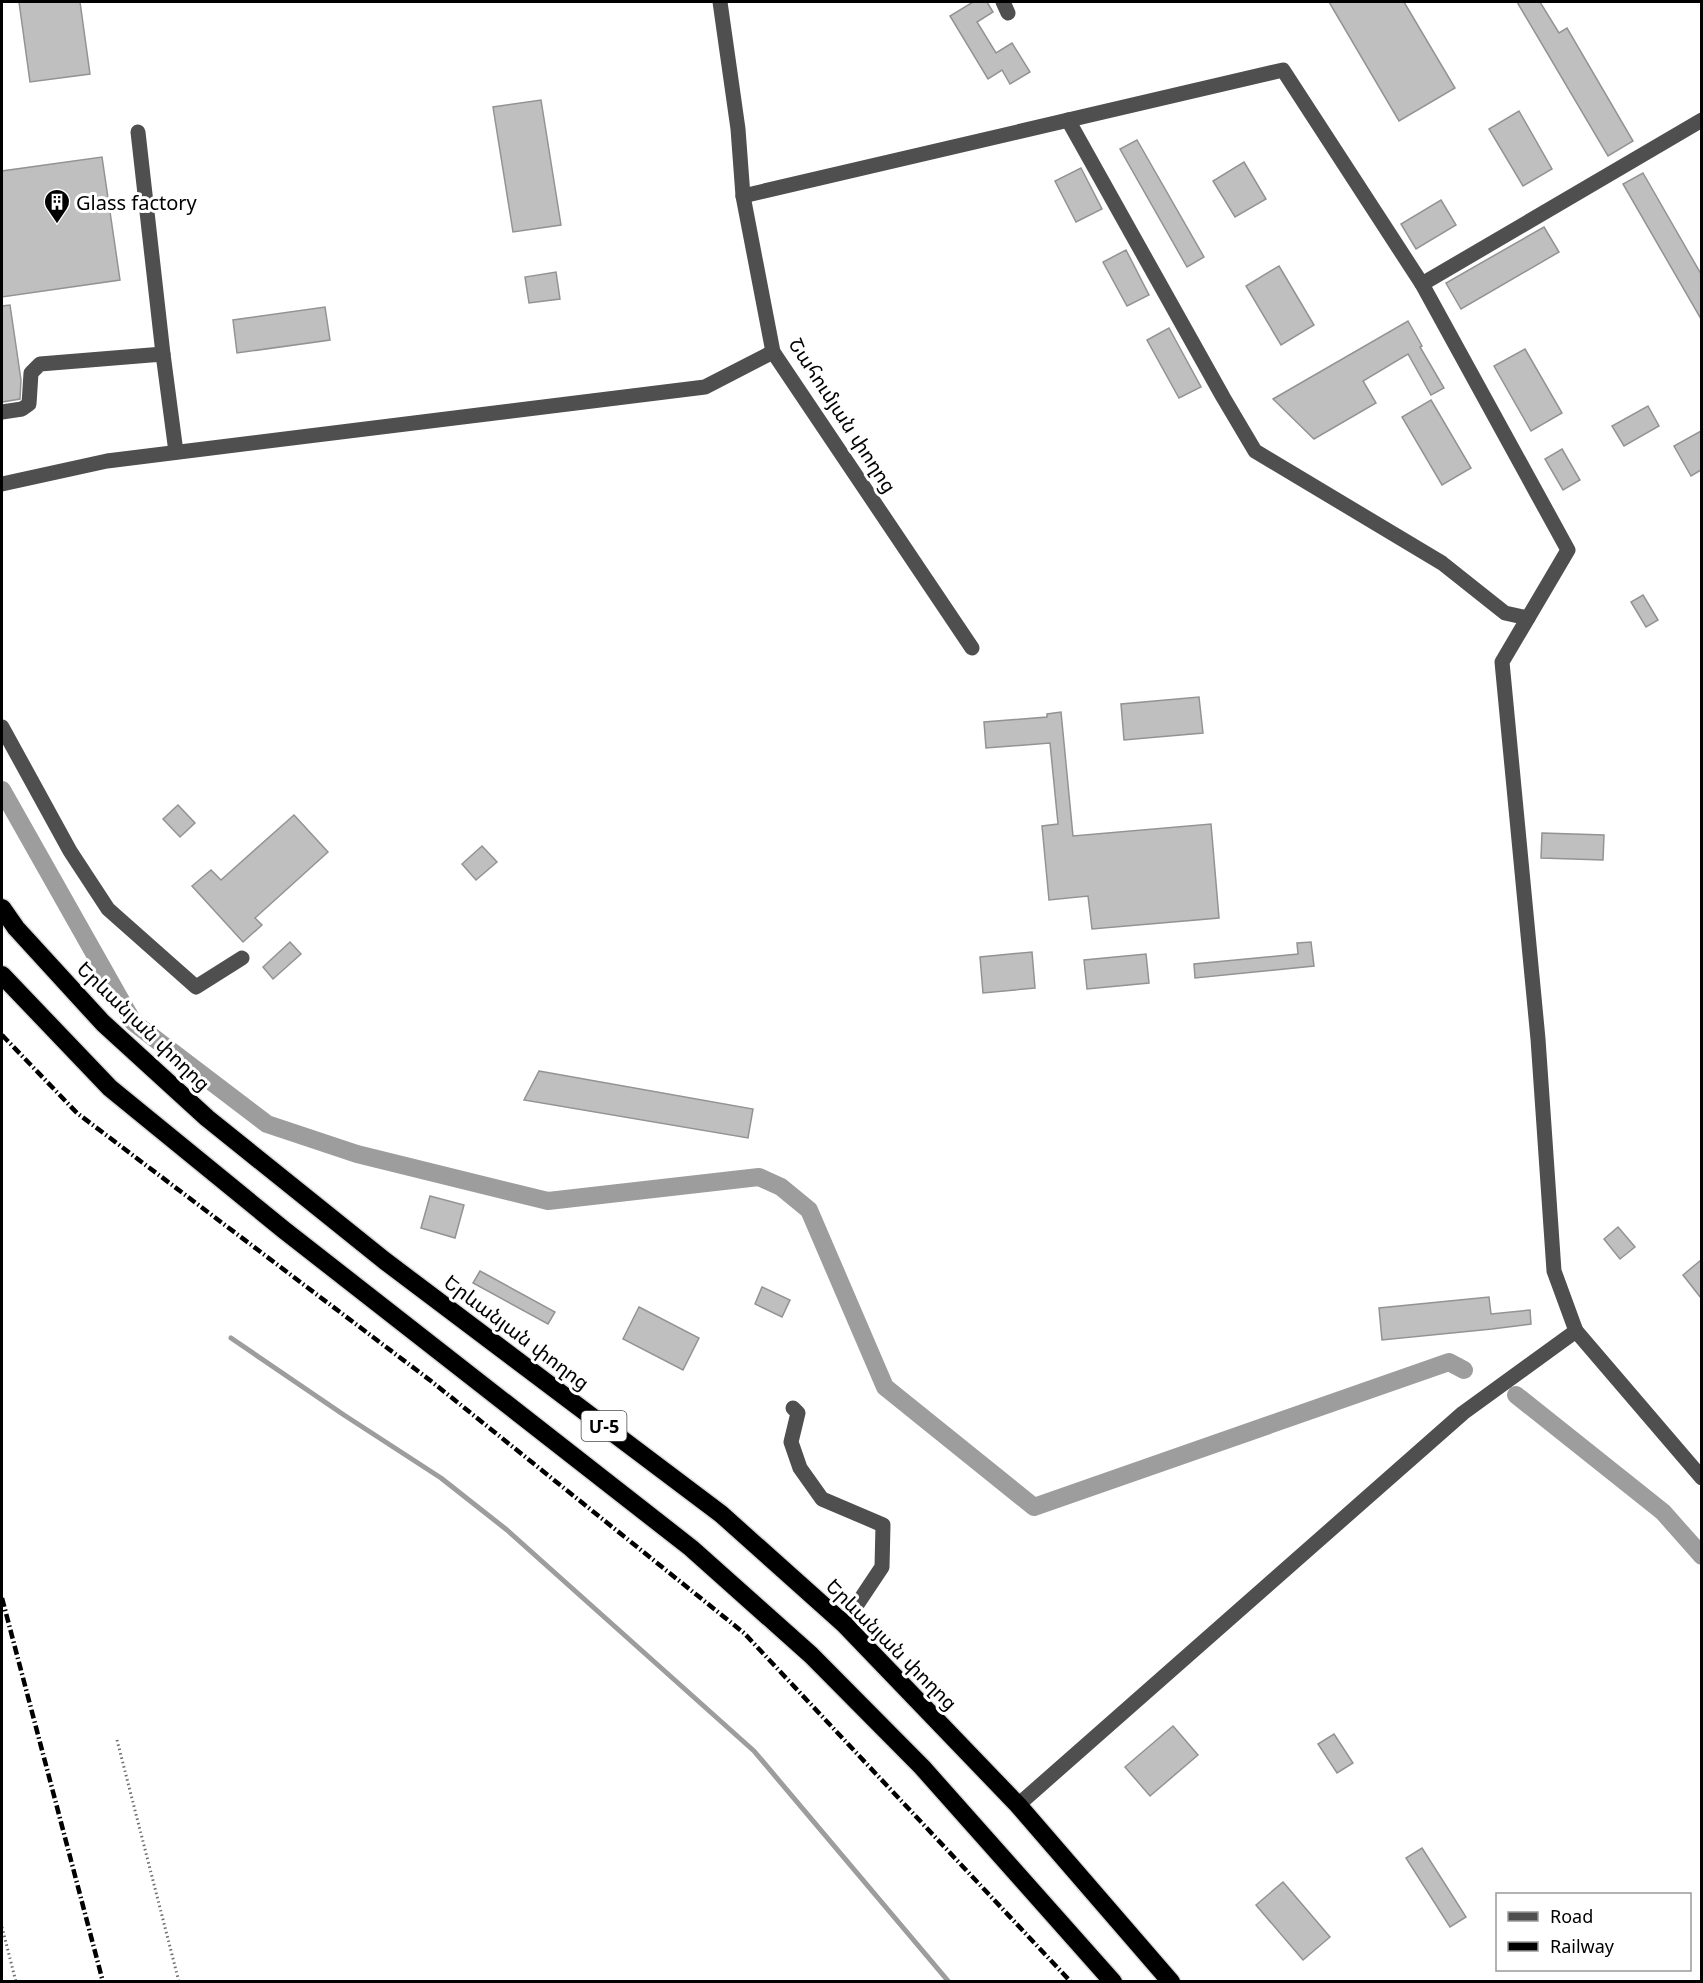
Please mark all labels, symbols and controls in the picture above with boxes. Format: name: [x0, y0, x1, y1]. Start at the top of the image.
building icon: Glass factory: [42, 187, 72, 225]
place label: Glass factory: [76, 189, 198, 216]
street label: Շահումյան փողոց: [783, 332, 903, 498]
street label: Երևանյան փողոց: [71, 955, 217, 1097]
street label: Երևանյան փողոց: [439, 1268, 595, 1396]
road number: Մ-5: [582, 1411, 626, 1441]
street label: Երևանյան փողոց: [820, 1572, 964, 1716]
legend: [1496, 1893, 1691, 1971]
text: Road: [1550, 1904, 1593, 1928]
text: Railway: [1550, 1934, 1615, 1958]

